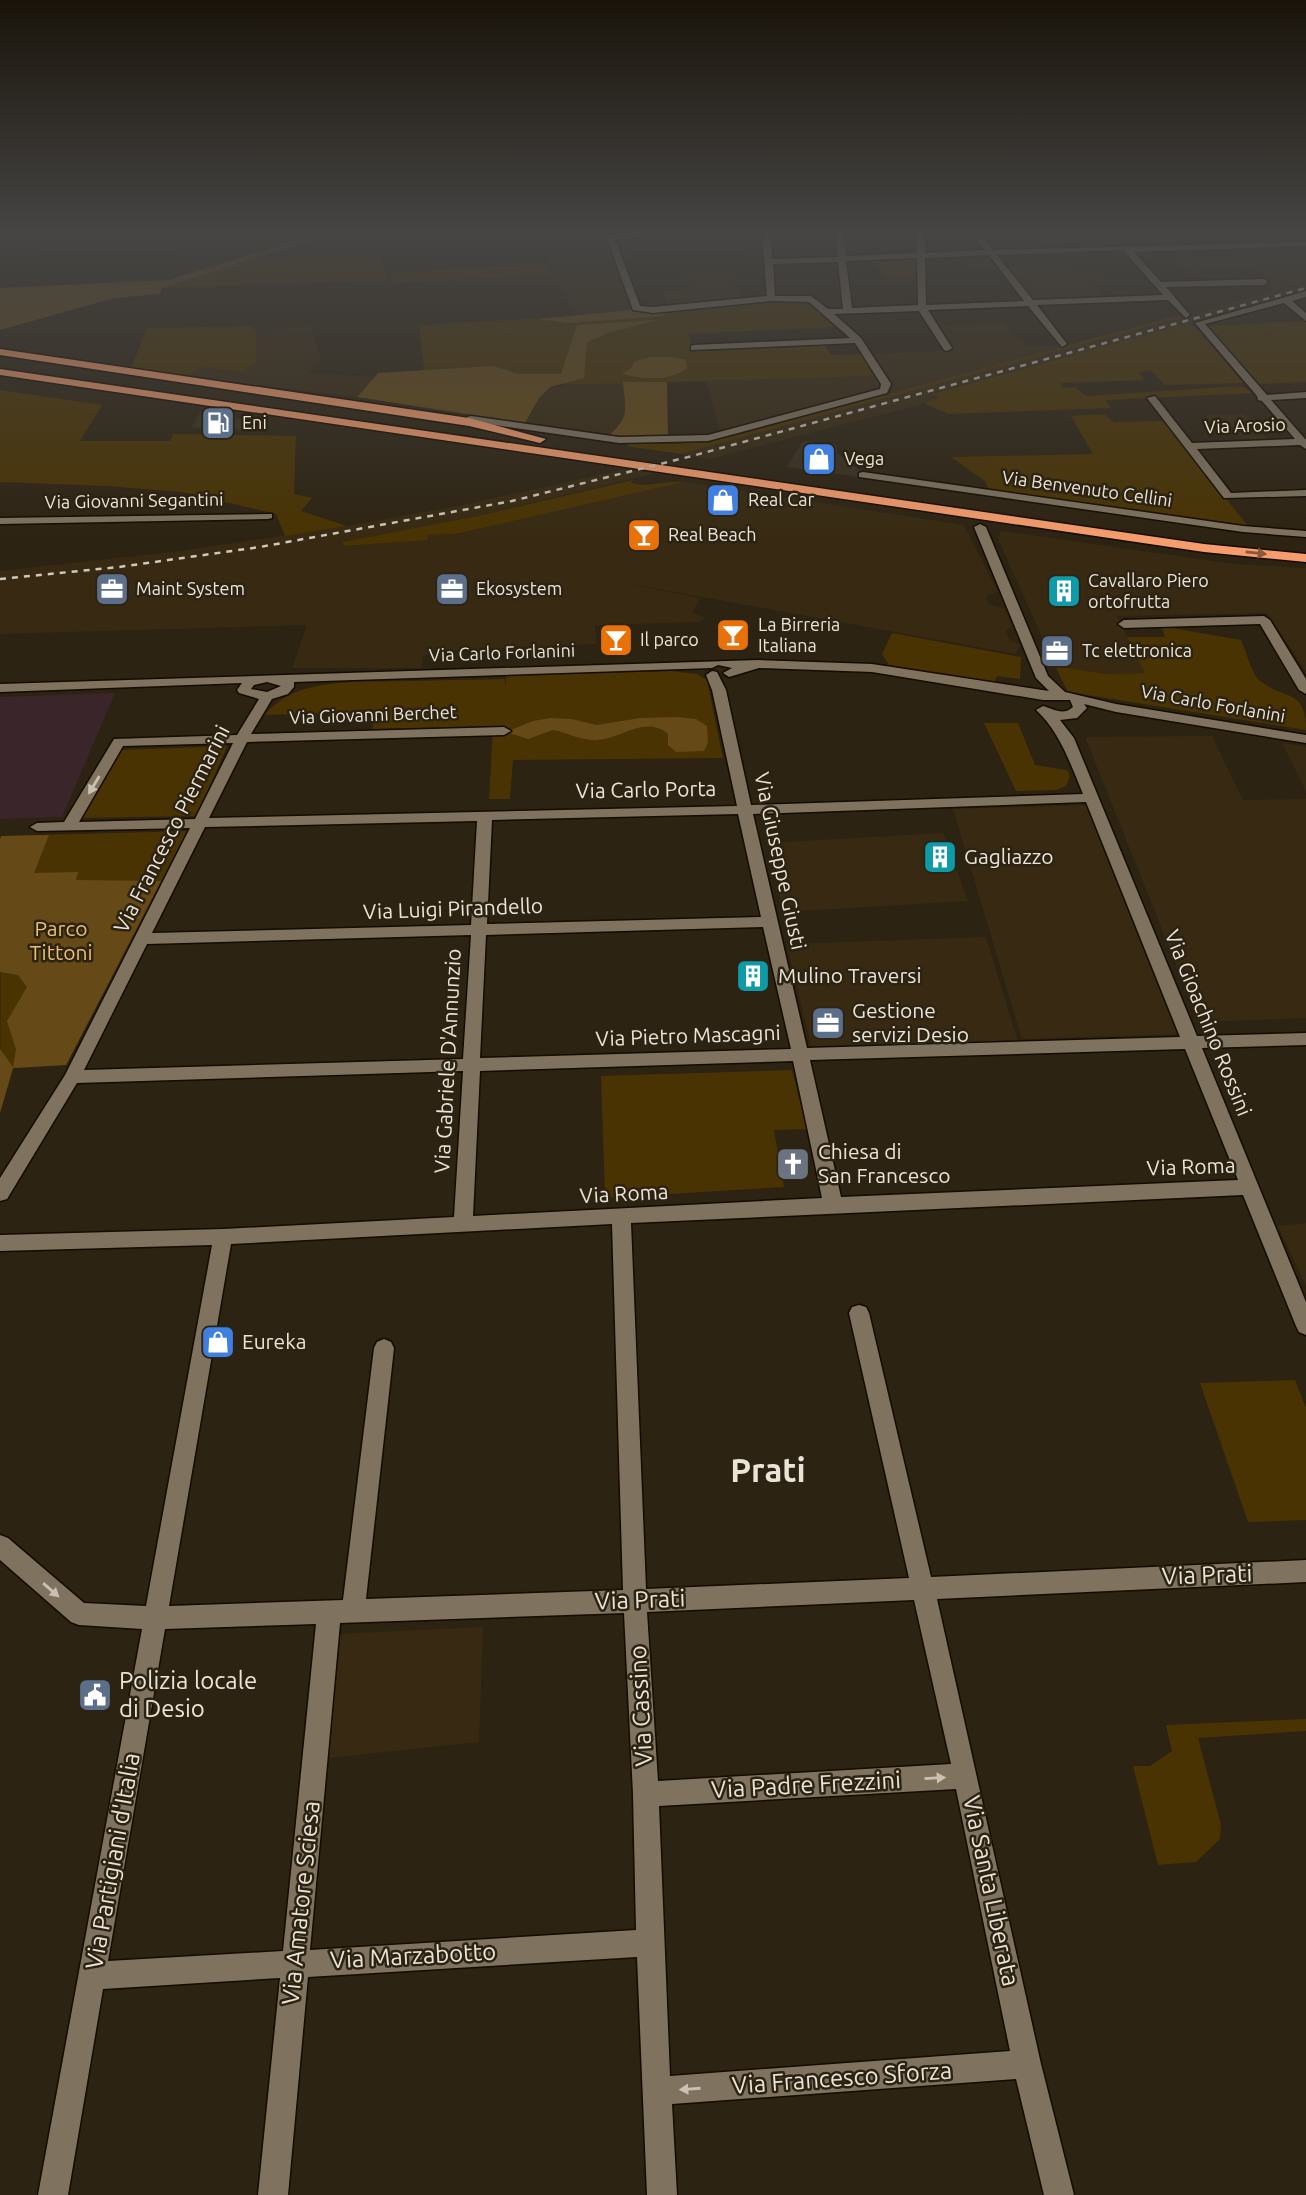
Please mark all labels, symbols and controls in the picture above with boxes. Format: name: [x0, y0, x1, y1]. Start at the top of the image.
fuel station icon: Eni: [199, 404, 237, 442]
place label: Eni: [242, 412, 267, 432]
street label: Via Arosio: [1204, 414, 1286, 436]
shop icon: Vega: [800, 440, 838, 478]
place label: Vega: [844, 448, 884, 468]
street label: Via Benvenuto Cellini: [1001, 466, 1174, 510]
shop icon: Real Car: [704, 481, 742, 519]
street label: Via Giovanni Segantini: [44, 488, 224, 512]
place label: Real Car: [748, 489, 815, 509]
bar icon: Real Beach: [625, 516, 663, 554]
place label: Real Beach: [668, 524, 756, 544]
one-way arrow: [1245, 548, 1267, 559]
office icon: Maint System: [93, 570, 131, 608]
office icon: Ekosystem: [433, 570, 471, 608]
place label: Cavallaro Piero ortofrutta: [1088, 570, 1209, 611]
building icon: Cavallaro Piero ortofrutta: [1045, 572, 1083, 610]
place label: Maint System: [136, 578, 245, 598]
place label: Ekosystem: [476, 578, 562, 598]
place label: La Birreria Italiana: [758, 614, 840, 655]
bar icon: La Birreria Italiana: [714, 616, 752, 654]
bar icon: Il parco: [597, 621, 635, 659]
place label: Il parco: [640, 629, 699, 649]
office icon: Tc elettronica: [1038, 632, 1076, 670]
street label: Via Carlo Forlanini: [428, 639, 575, 665]
place label: Tc elettronica: [1082, 640, 1192, 660]
street label: Via Carlo Forlanini: [1139, 680, 1287, 726]
street label: Via Giovanni Berchet: [289, 701, 457, 727]
street label: Via Francesco Piermarini: [108, 721, 234, 936]
street label: Via Giuseppe Giusti: [750, 770, 812, 952]
one-way arrow: [88, 775, 100, 794]
street label: Via Carlo Porta: [576, 776, 716, 802]
building icon: Gagliazzo: [921, 838, 959, 876]
place label: Gagliazzo: [964, 844, 1054, 868]
street label: Via Luigi Pirandello: [363, 893, 543, 923]
park label: Parco Tittoni: [29, 916, 93, 964]
street label: Via Gioachino Rossini: [1161, 926, 1257, 1119]
street label: Via Gabriele D'Annunzio: [429, 948, 465, 1174]
building icon: Mulino Traversi: [734, 957, 772, 995]
place label: Mulino Traversi: [778, 963, 922, 987]
place label: Gestione servizi Desio: [852, 998, 969, 1046]
office icon: Gestione servizi Desio: [809, 1004, 847, 1042]
street label: Via Pietro Mascagni: [595, 1020, 781, 1050]
place label: Chiesa di San Francesco: [818, 1139, 950, 1187]
church icon: Chiesa di San Francesco: [774, 1145, 812, 1183]
street label: Via Roma: [1146, 1152, 1236, 1180]
street label: Via Roma: [579, 1179, 669, 1207]
shop icon: Eureka: [199, 1323, 237, 1361]
place label: Eureka: [242, 1329, 307, 1353]
district label: Prati: [730, 1451, 806, 1488]
street label: Via Prati: [1161, 1559, 1253, 1590]
one-way arrow: [43, 1582, 60, 1597]
street label: Via Prati: [594, 1584, 686, 1615]
street label: Via Cassino: [624, 1645, 657, 1767]
place label: Polizia locale di Desio: [119, 1667, 257, 1722]
public building icon: Polizia locale di Desio: [76, 1676, 114, 1714]
street label: Via Partigiani d'Italia: [80, 1750, 145, 1971]
street label: Via Padre Frezzini: [710, 1766, 902, 1803]
one-way arrow: [924, 1772, 946, 1783]
street label: Via Santa Liberata: [958, 1793, 1025, 1989]
street label: Via Amatore Sciesa: [276, 1800, 325, 2006]
street label: Via Marzabotto: [329, 1938, 497, 1973]
street label: Via Francesco Sforza: [731, 2056, 953, 2099]
one-way arrow: [679, 2084, 701, 2095]

